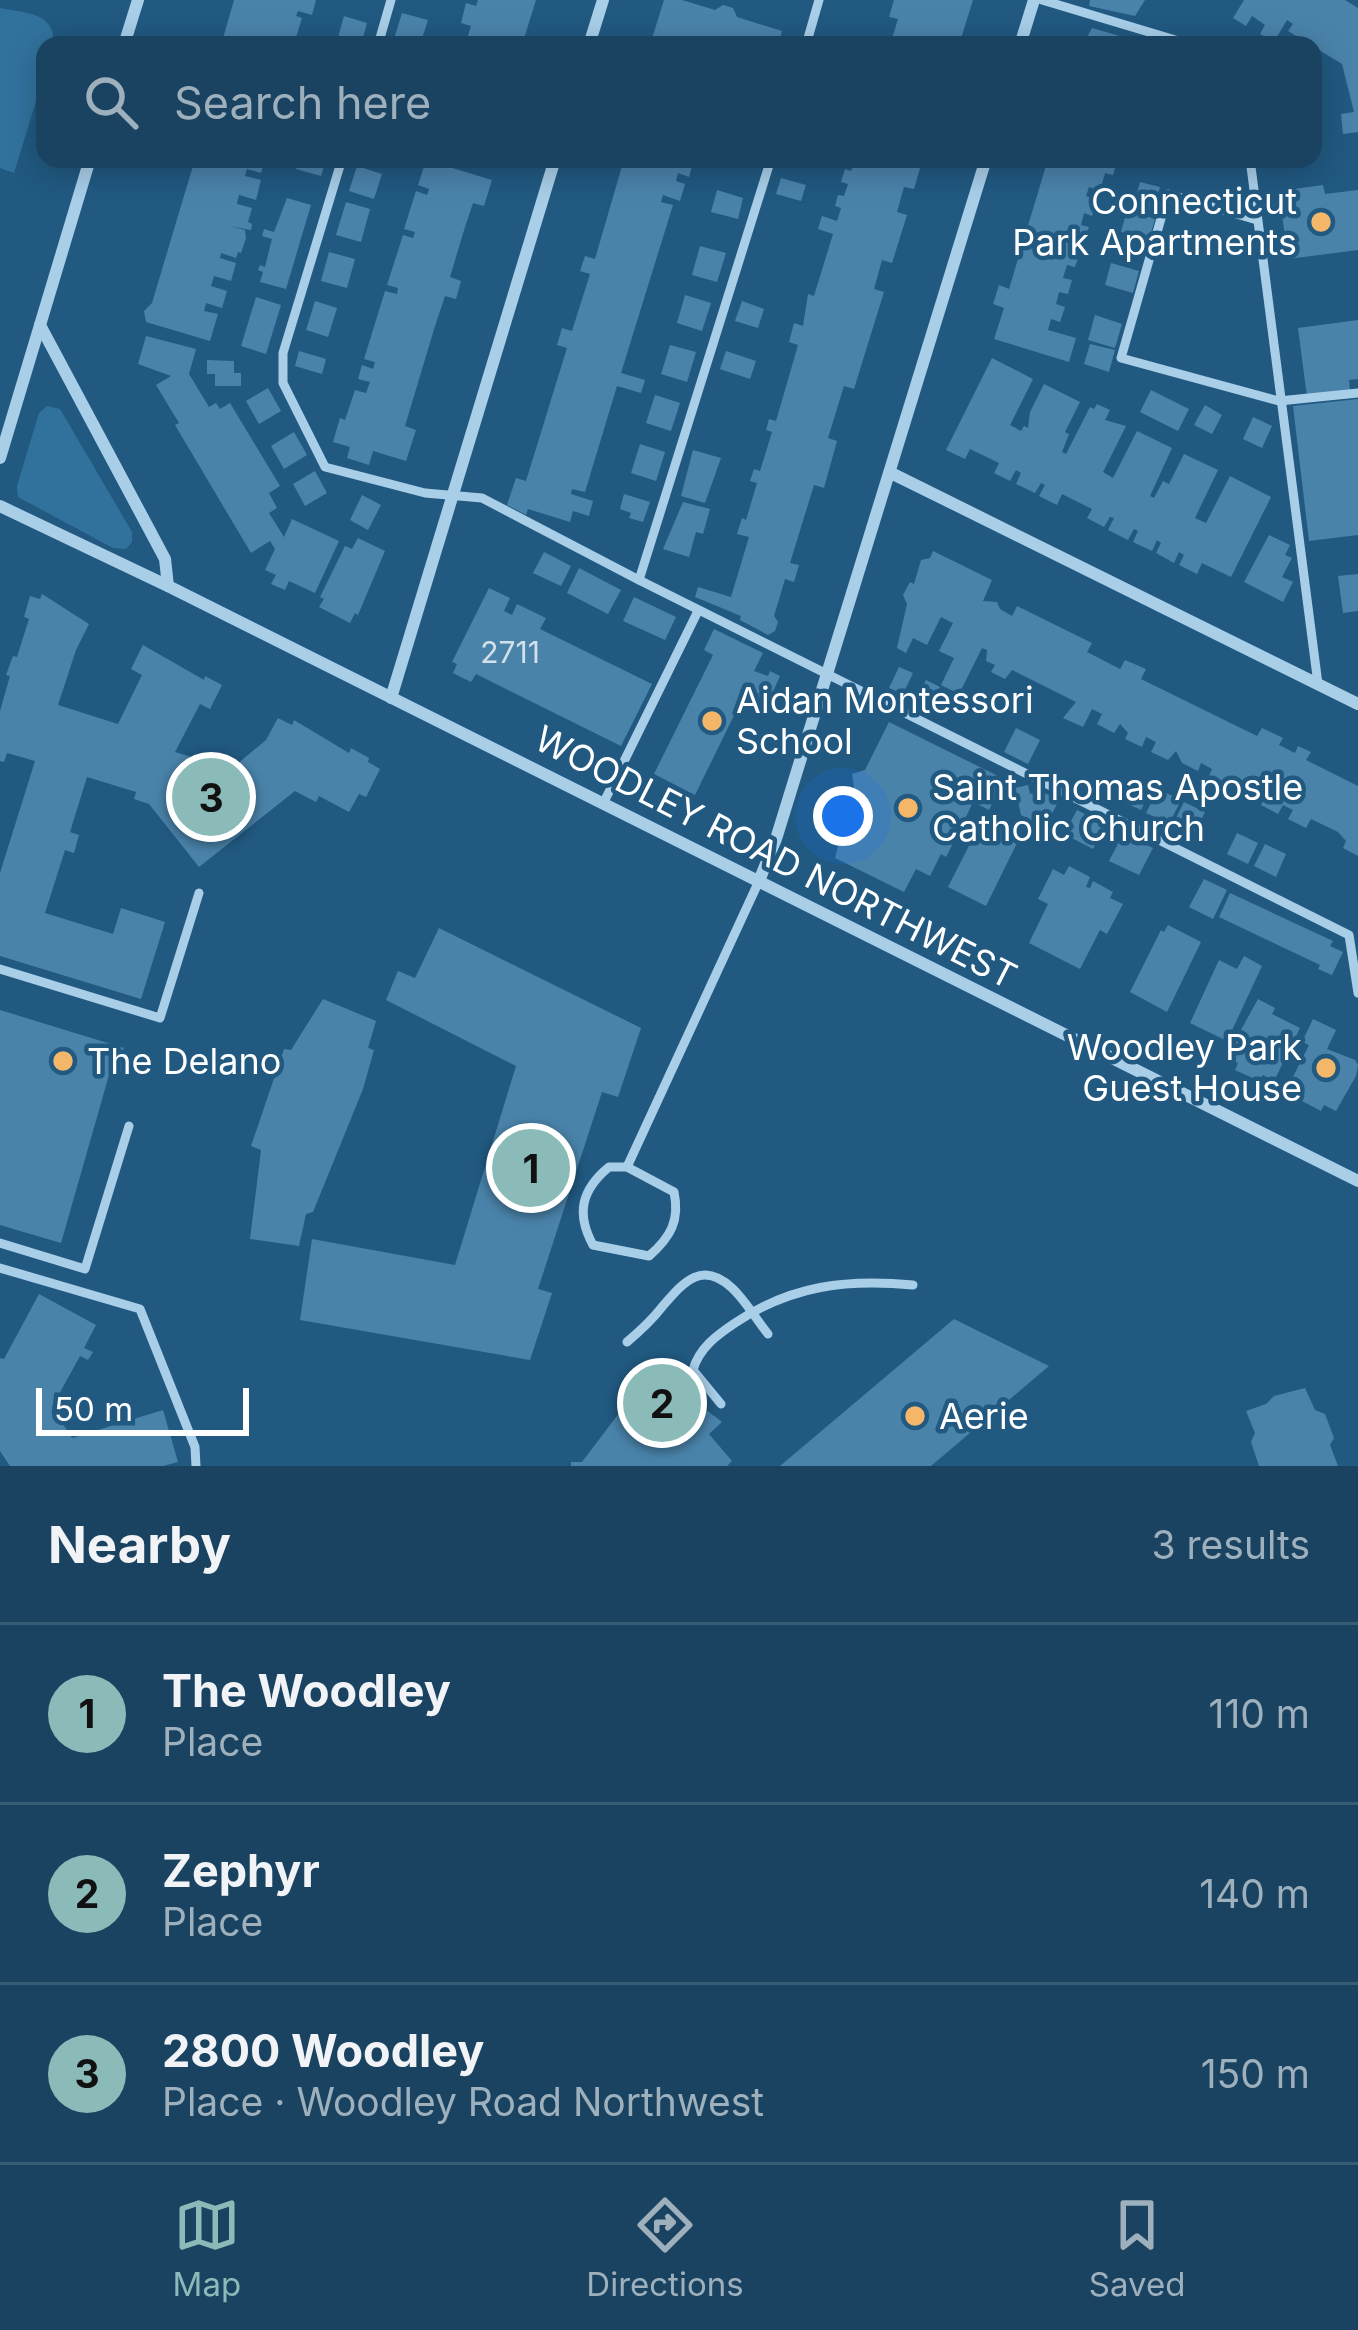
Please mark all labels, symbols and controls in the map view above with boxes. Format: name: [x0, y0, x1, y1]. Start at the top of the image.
search box: [36, 36, 1322, 168]
icon: search: [78, 69, 144, 135]
text: Search here: [174, 75, 431, 130]
place label: Connecticut Park Apartments: [1012, 179, 1297, 264]
marker: Connecticut Park Apartments: [1308, 209, 1334, 235]
house number: 2711: [480, 634, 540, 670]
place label: Aidan Montessori School: [736, 678, 1034, 763]
marker: Aidan Montessori School: [699, 708, 725, 734]
street label: WOODLEY ROAD NORTHWEST: [528, 716, 1024, 998]
pin: 3: [172, 752, 250, 842]
place label: Saint Thomas Apostle Catholic Church: [932, 765, 1303, 850]
your location: [813, 786, 873, 846]
marker: Saint Thomas Apostle Catholic Church: [895, 795, 921, 821]
place label: Woodley Park Guest House: [1067, 1025, 1302, 1110]
place label: The Delano: [87, 1039, 281, 1083]
marker: The Delano: [50, 1048, 76, 1074]
marker: Woodley Park Guest House: [1313, 1055, 1339, 1081]
pin: 1: [492, 1123, 570, 1213]
pin: 2: [623, 1358, 701, 1448]
scale bar: [36, 1382, 249, 1435]
text: 50 m: [54, 1389, 133, 1429]
place label: Aerie: [939, 1394, 1029, 1438]
marker: Aerie: [902, 1403, 928, 1429]
text: Nearby: [48, 1514, 231, 1575]
text: 3 results: [1152, 1521, 1310, 1568]
text: The Woodley: [162, 1663, 451, 1718]
text: 1: [79, 1690, 95, 1737]
text: 110 m: [1209, 1690, 1310, 1737]
text: Place: [162, 1718, 263, 1765]
text: Zephyr: [162, 1843, 320, 1898]
text: 2: [75, 1870, 99, 1917]
text: 140 m: [1199, 1870, 1310, 1917]
text: Place: [162, 1898, 263, 1945]
text: 2800 Woodley: [162, 2023, 484, 2078]
text: 3: [74, 2050, 100, 2097]
text: 150 m: [1201, 2050, 1310, 2097]
text: Place · Woodley Road Northwest: [162, 2078, 764, 2125]
tab: Map: [173, 2192, 241, 2304]
tab: Directions: [586, 2192, 744, 2304]
tab: Saved: [1089, 2192, 1185, 2304]

